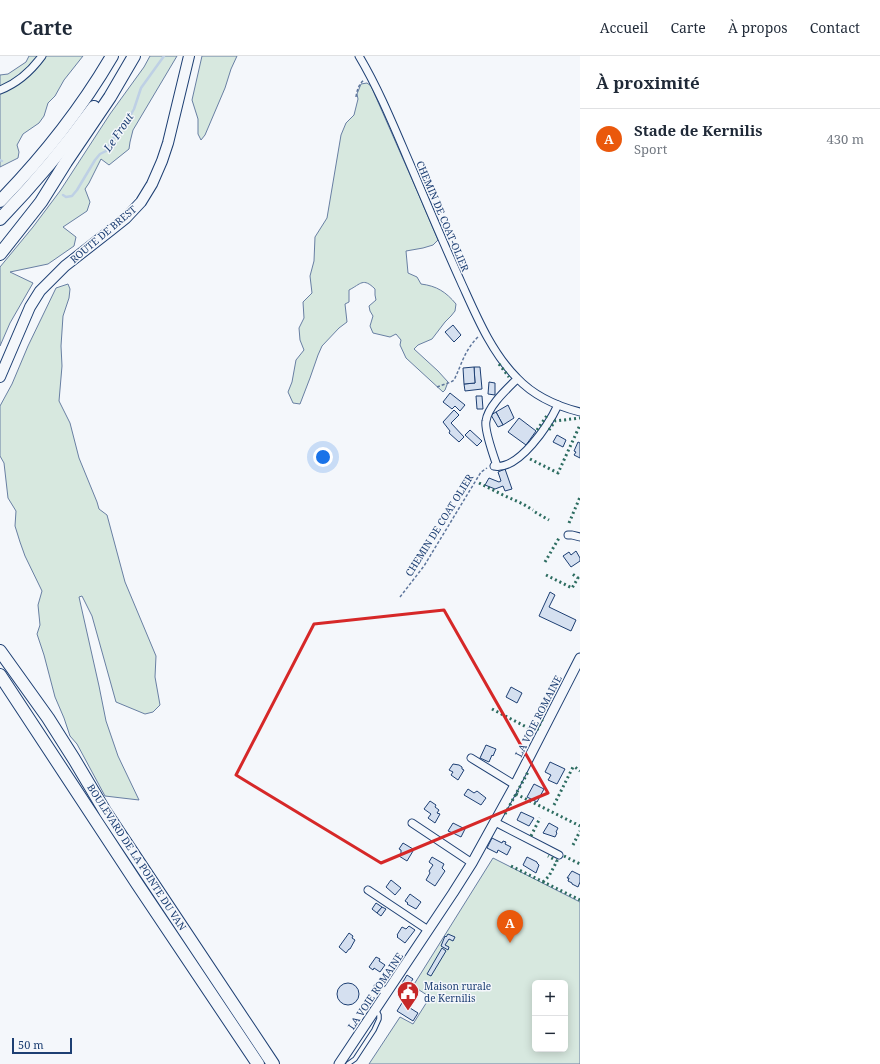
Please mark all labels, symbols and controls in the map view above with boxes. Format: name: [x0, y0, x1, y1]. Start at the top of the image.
text: Carte: [20, 15, 73, 41]
text: Accueil: [600, 18, 648, 37]
text: Carte: [670, 18, 706, 37]
text: À propos: [728, 18, 788, 37]
text: Contact: [810, 18, 860, 37]
text: À proximité: [596, 71, 700, 94]
water label: Le Frout: [99, 109, 137, 155]
text: Stade de Kernilis: [634, 120, 762, 140]
text: A: [604, 130, 614, 148]
text: 430 m: [827, 130, 864, 148]
text: Sport: [634, 140, 667, 158]
street label: CHEMIN DE COAT-OLIER: [413, 159, 473, 274]
street label: ROUTE DE BREST: [67, 202, 139, 266]
your location: [313, 447, 333, 467]
street label: CHEMIN DE COAT OLIER: [402, 471, 477, 579]
street label: LA VOIE ROMAINE: [511, 673, 565, 759]
street label: BOULEVARD DE LA POINTE DU VAN: [84, 781, 190, 933]
pin: A: [497, 910, 523, 943]
street label: LA VOIE ROMAINE: [344, 950, 406, 1032]
public building icon: Maison rurale de Kernilis: [395, 979, 421, 1012]
place label: Maison rurale de Kernilis: [424, 979, 491, 1005]
map controls: [532, 980, 568, 1052]
button: +: [532, 980, 568, 1016]
button: −: [532, 1016, 568, 1052]
scale bar: [12, 1036, 72, 1055]
text: 50 m: [18, 1037, 44, 1052]

